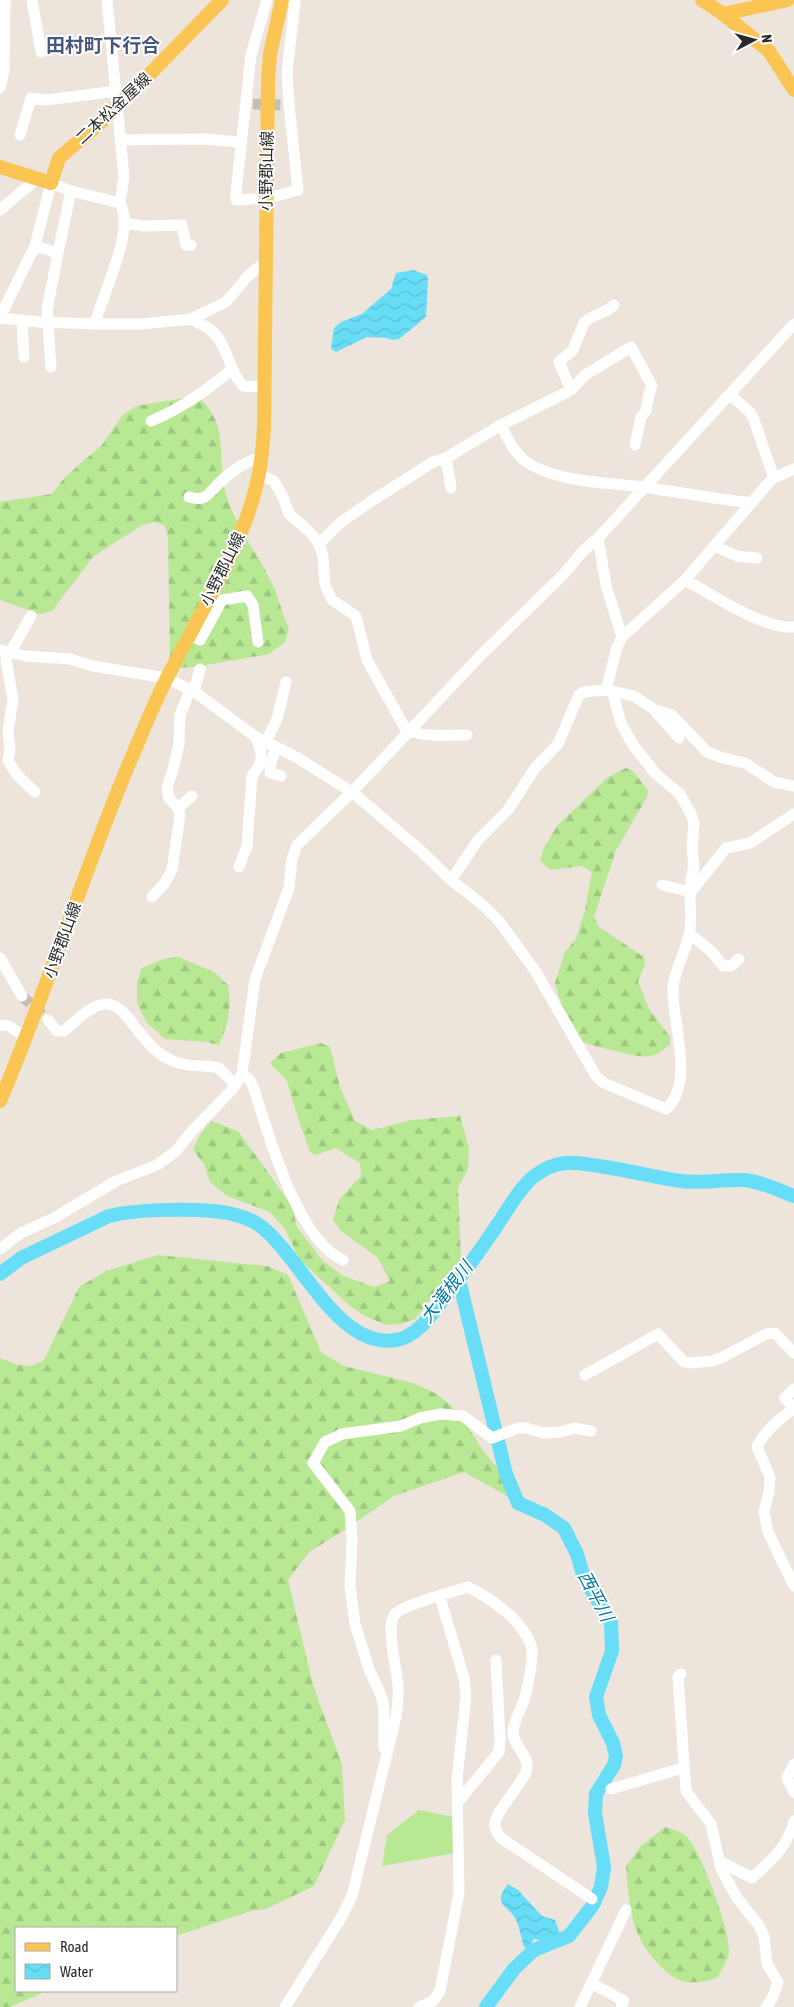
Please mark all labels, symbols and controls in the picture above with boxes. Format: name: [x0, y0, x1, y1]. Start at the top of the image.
north arrow: [729, 15, 779, 65]
district label: 田村町下行合: [46, 34, 160, 56]
text: N: [759, 34, 775, 44]
street label: 二本松金屋線: [72, 69, 154, 147]
street label: 小野郡山線: [256, 131, 276, 211]
street label: 小野郡山線: [196, 529, 248, 609]
street label: 小野郡山線: [40, 899, 84, 981]
water label: 大滝根川: [416, 1256, 478, 1327]
water label: 西平川: [574, 1567, 619, 1627]
legend: [15, 1927, 178, 1992]
text: Road: [60, 1938, 89, 1955]
text: Water: [60, 1963, 93, 1980]

